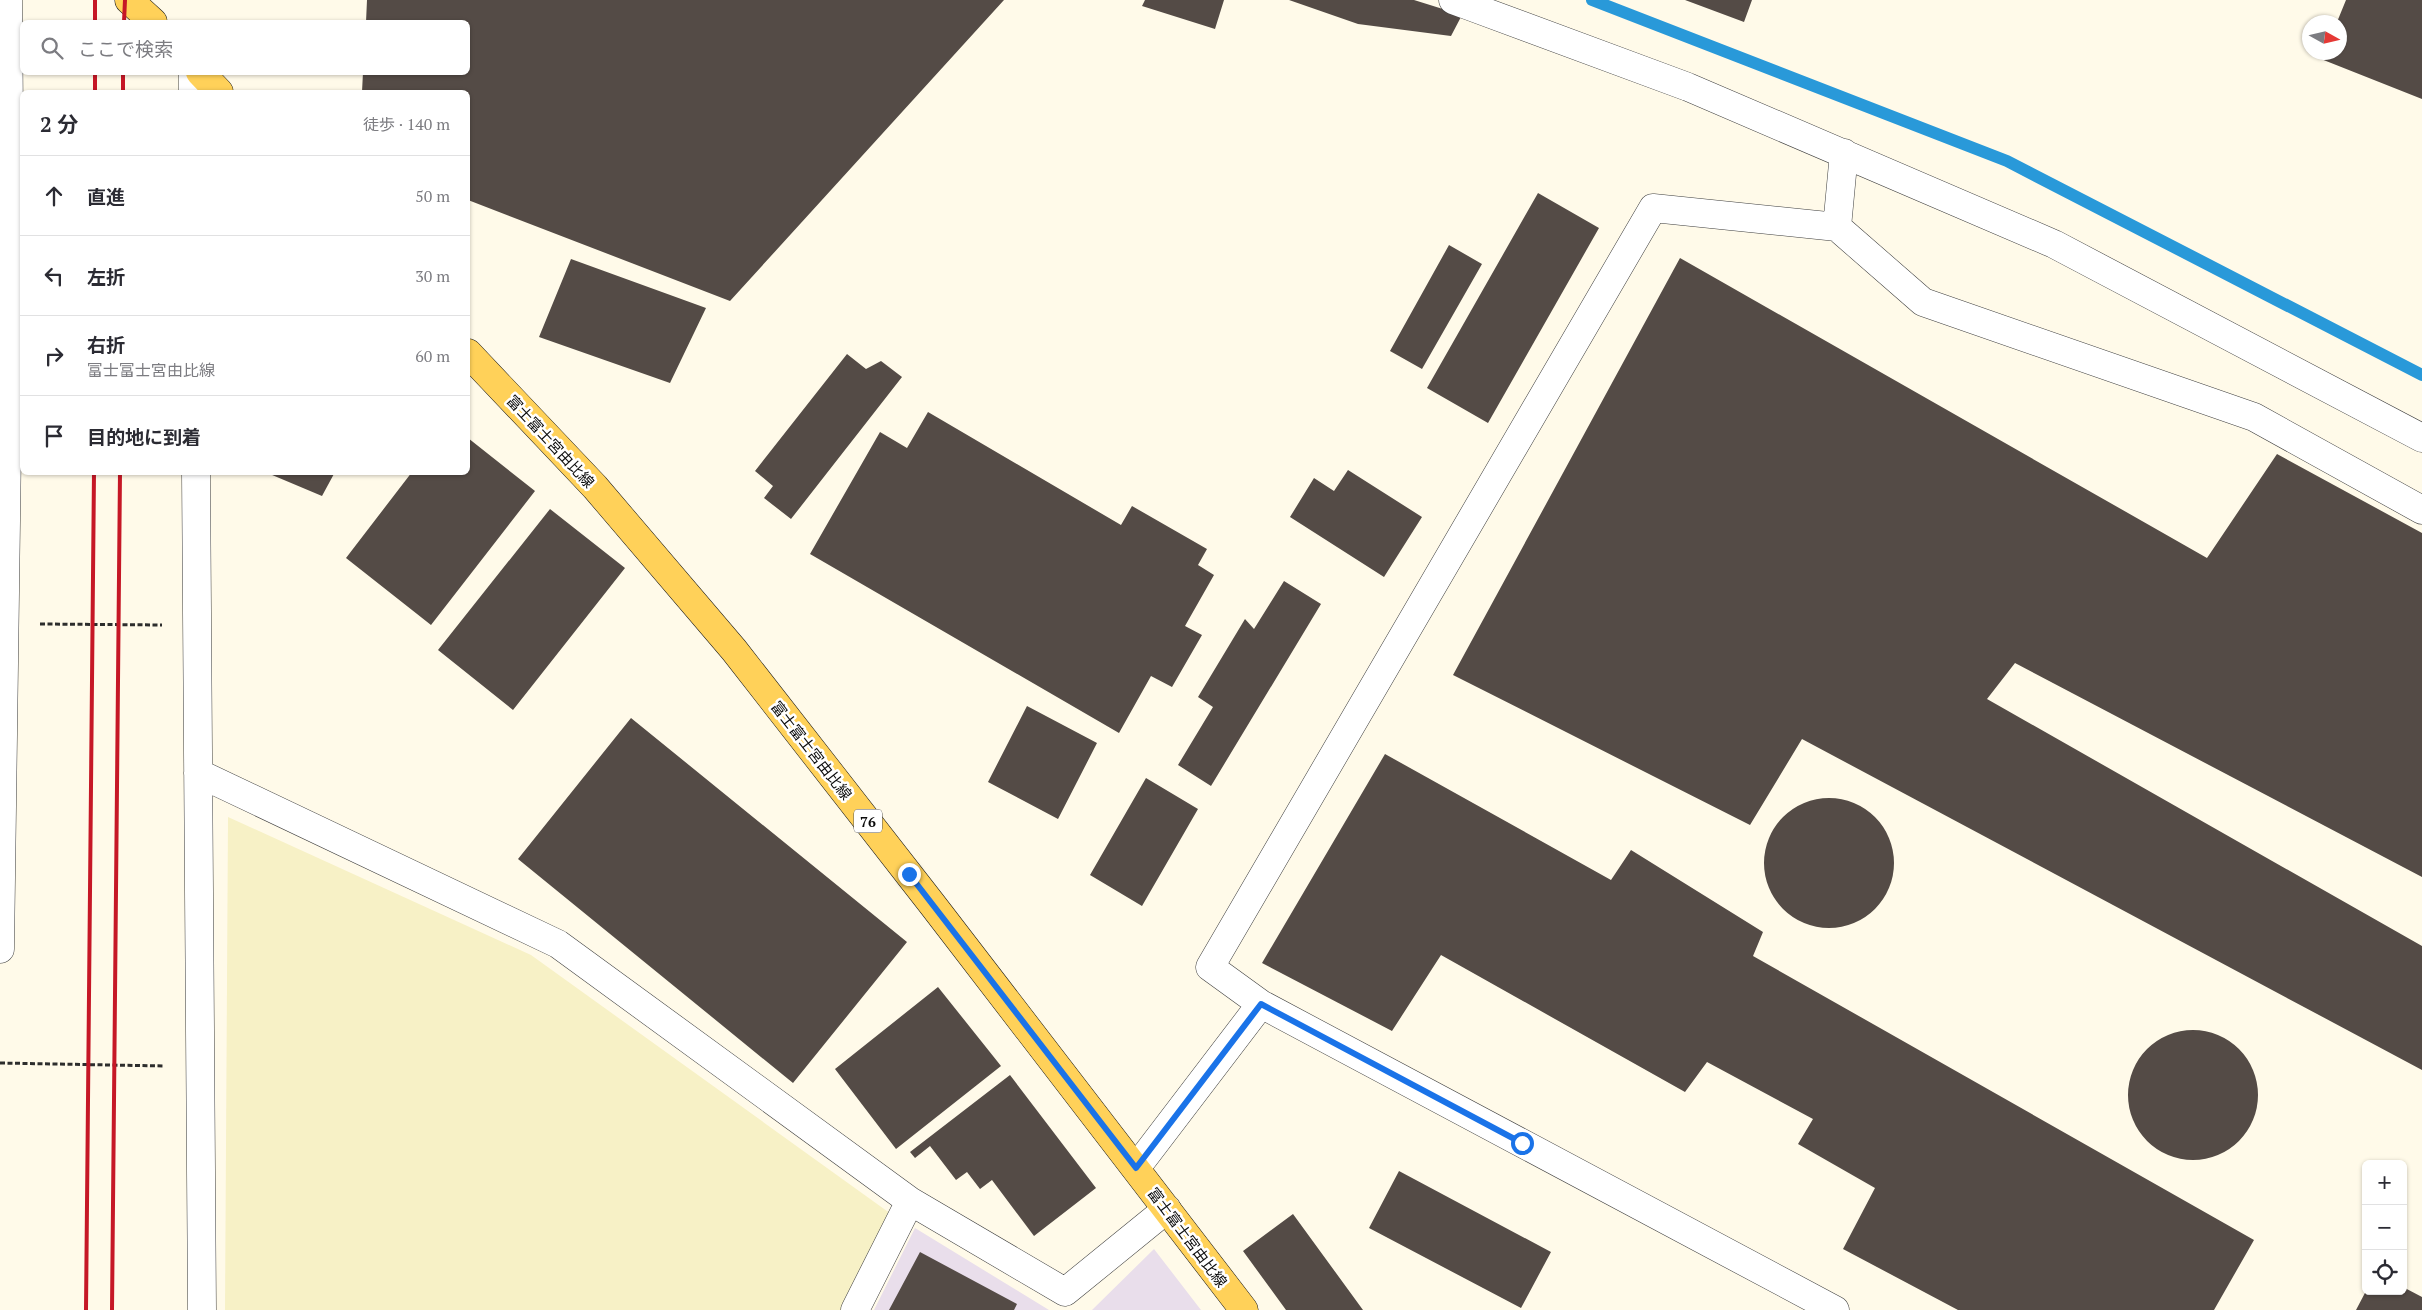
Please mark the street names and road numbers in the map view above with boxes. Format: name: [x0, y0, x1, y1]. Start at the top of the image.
street label: 富士富士宮由比線: [503, 390, 599, 492]
street label: 富士富士宮由比線: [767, 697, 857, 803]
road number: 76: [854, 809, 882, 832]
street label: 富士富士宮由比線: [1144, 1183, 1232, 1291]

